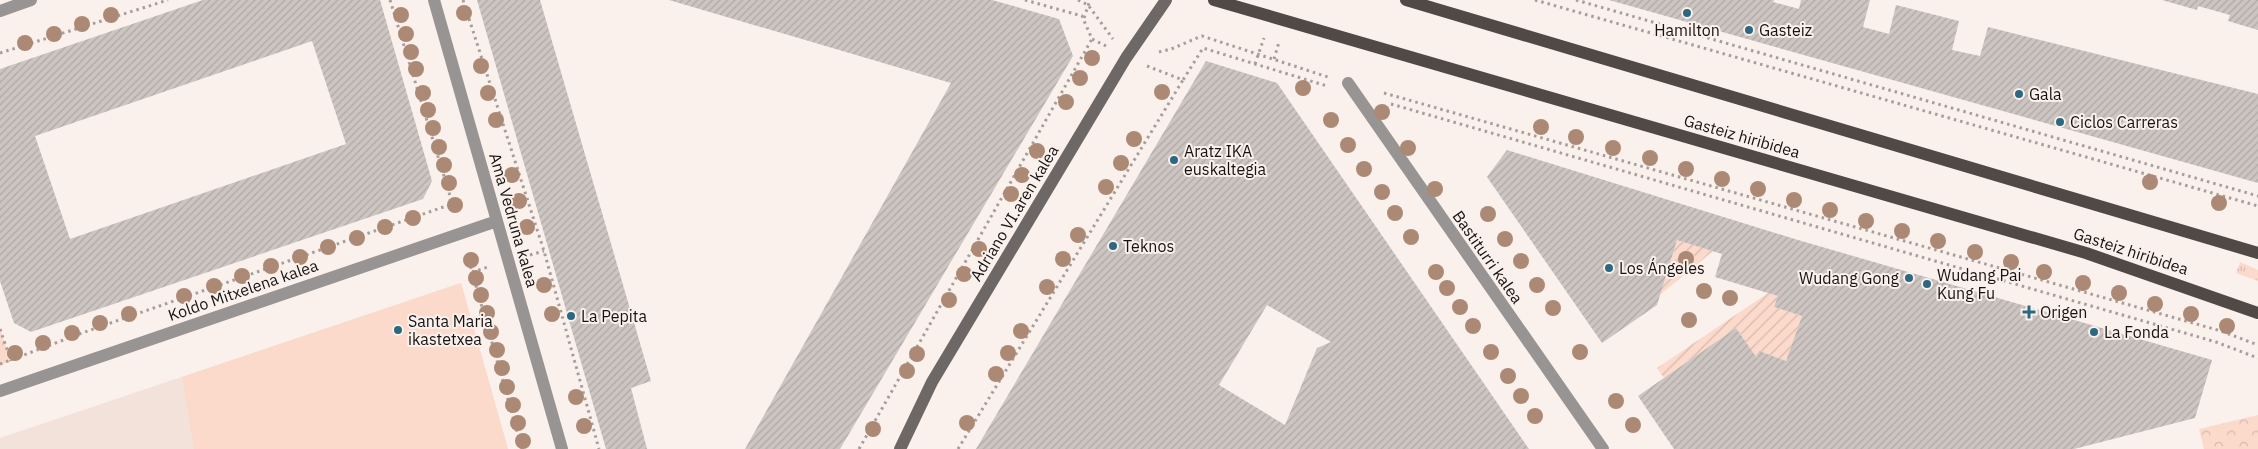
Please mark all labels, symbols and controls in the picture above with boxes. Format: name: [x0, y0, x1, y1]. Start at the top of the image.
marker: Hamilton: [1681, 7, 1693, 19]
place label: Hamilton: [1654, 20, 1720, 40]
place label: Gasteiz: [1759, 20, 1812, 40]
marker: Gasteiz: [1743, 24, 1755, 36]
place label: Gala: [2029, 84, 2062, 104]
marker: Gala: [2013, 88, 2025, 100]
street label: Gasteiz hiribidea: [1682, 110, 1803, 162]
place label: Ciclos Carreras: [2070, 112, 2178, 132]
marker: Ciclos Carreras: [2054, 116, 2066, 128]
street label: Adriano VI.aren kalea: [966, 141, 1063, 285]
place label: Aratz IKA euskaltegia: [1184, 141, 1267, 179]
street label: Ama Vedruna kalea: [485, 151, 543, 290]
marker: Aratz IKA euskaltegia: [1168, 154, 1180, 166]
street label: Bastiturri kalea: [1449, 207, 1528, 308]
street label: Gasteiz hiribidea: [2071, 223, 2191, 279]
place label: Teknos: [1123, 236, 1174, 256]
marker: Teknos: [1107, 240, 1119, 252]
street label: Koldo Mitxelena kalea: [165, 255, 321, 325]
place label: Los Ángeles: [1619, 257, 1705, 278]
marker: Los Ángeles: [1603, 262, 1615, 274]
place label: Wudang Pai Kung Fu: [1937, 265, 2021, 303]
place label: Wudang Gong: [1799, 268, 1900, 288]
marker: Wudang Gong: [1903, 272, 1915, 284]
marker: Wudang Pai Kung Fu: [1921, 278, 1933, 290]
place label: Origen: [2040, 302, 2087, 322]
marker: Origen: [2022, 305, 2036, 319]
place label: La Pepita: [581, 306, 647, 326]
marker: La Pepita: [565, 310, 577, 322]
place label: Santa Maria ikastetxea: [408, 311, 493, 349]
place label: La Fonda: [2104, 322, 2169, 342]
marker: Santa Maria ikastetxea: [392, 324, 404, 336]
marker: La Fonda: [2088, 326, 2100, 338]

